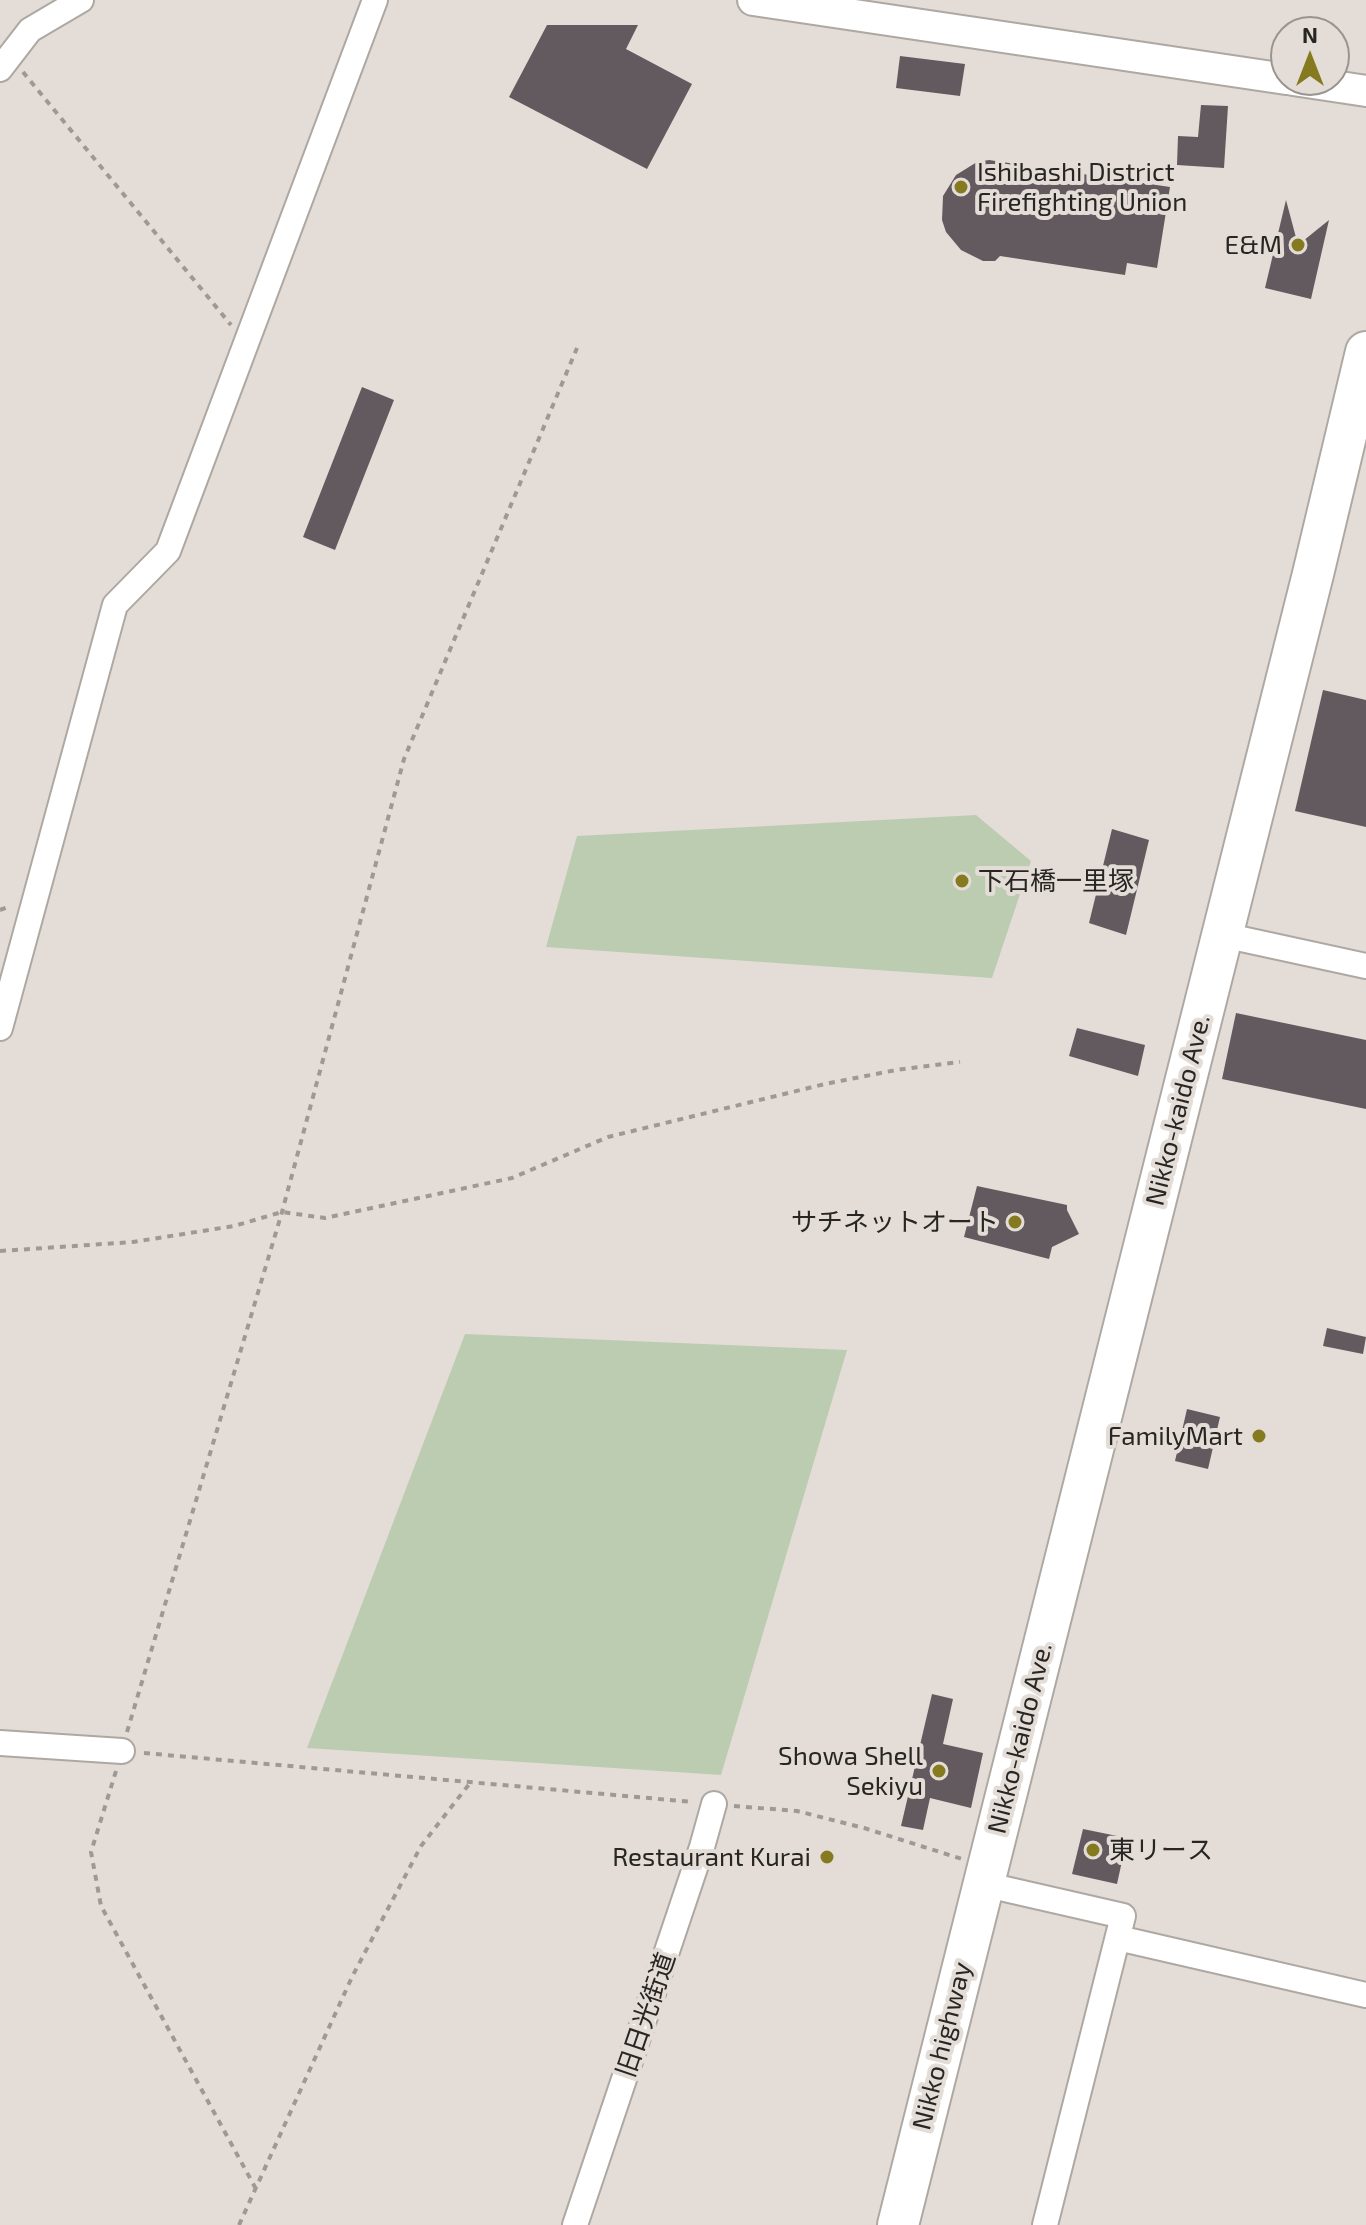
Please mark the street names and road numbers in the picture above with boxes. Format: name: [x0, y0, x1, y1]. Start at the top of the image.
street label: Nikko-kaido Ave.: [1139, 1011, 1217, 1209]
street label: Nikko-kaido Ave.: [981, 1639, 1059, 1837]
street label: 旧日光街道: [610, 1948, 682, 2082]
street label: Nikko highway: [906, 1959, 978, 2133]

